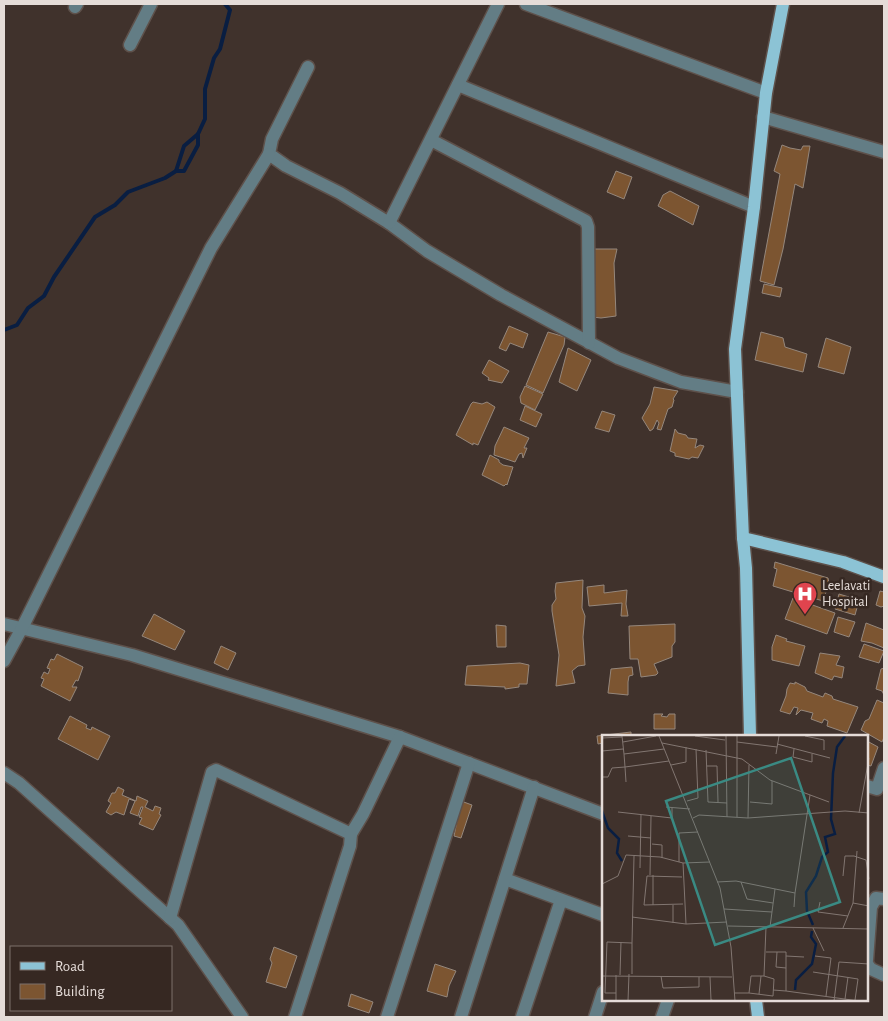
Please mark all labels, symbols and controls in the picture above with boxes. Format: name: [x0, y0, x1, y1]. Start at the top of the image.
place label: Leelavati Hospital: [822, 579, 870, 609]
hospital icon: Leelavati Hospital: [792, 581, 818, 615]
inset map: [602, 735, 868, 1001]
legend: [10, 946, 172, 1011]
text: Road: [55, 959, 85, 974]
text: Building: [55, 984, 105, 999]

